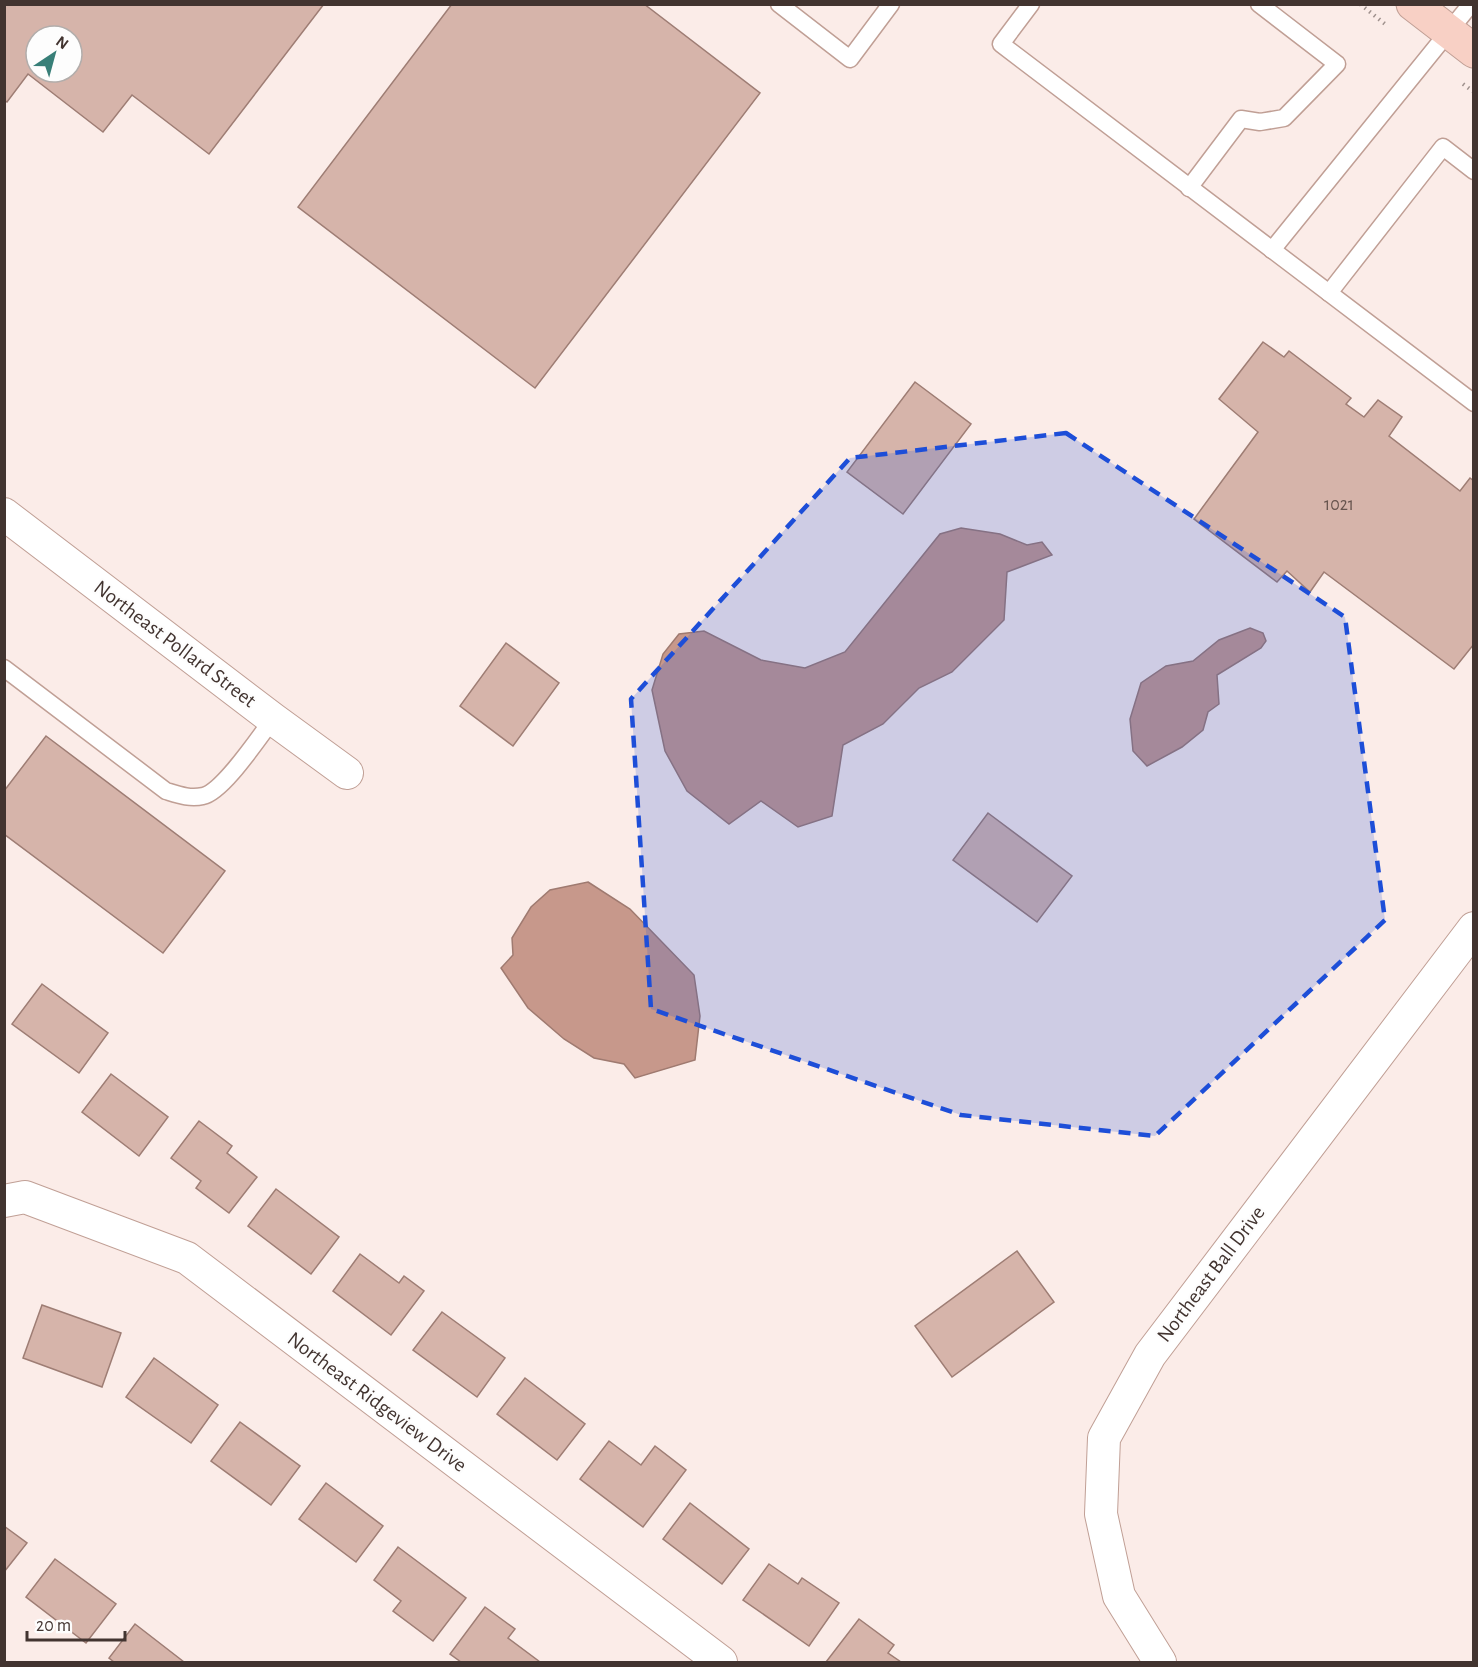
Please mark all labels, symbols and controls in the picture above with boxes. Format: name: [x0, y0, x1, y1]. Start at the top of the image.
north arrow: [24, 24, 84, 84]
text: N: [53, 33, 71, 52]
house number: 1021: [1324, 496, 1354, 514]
street label: Northeast Pollard Street: [90, 576, 260, 712]
street label: Northeast Ball Drive: [1153, 1202, 1269, 1346]
street label: Northeast Ridgeview Drive: [284, 1328, 470, 1476]
scale bar: [27, 1604, 124, 1642]
text: 20 m: [36, 1617, 71, 1635]

